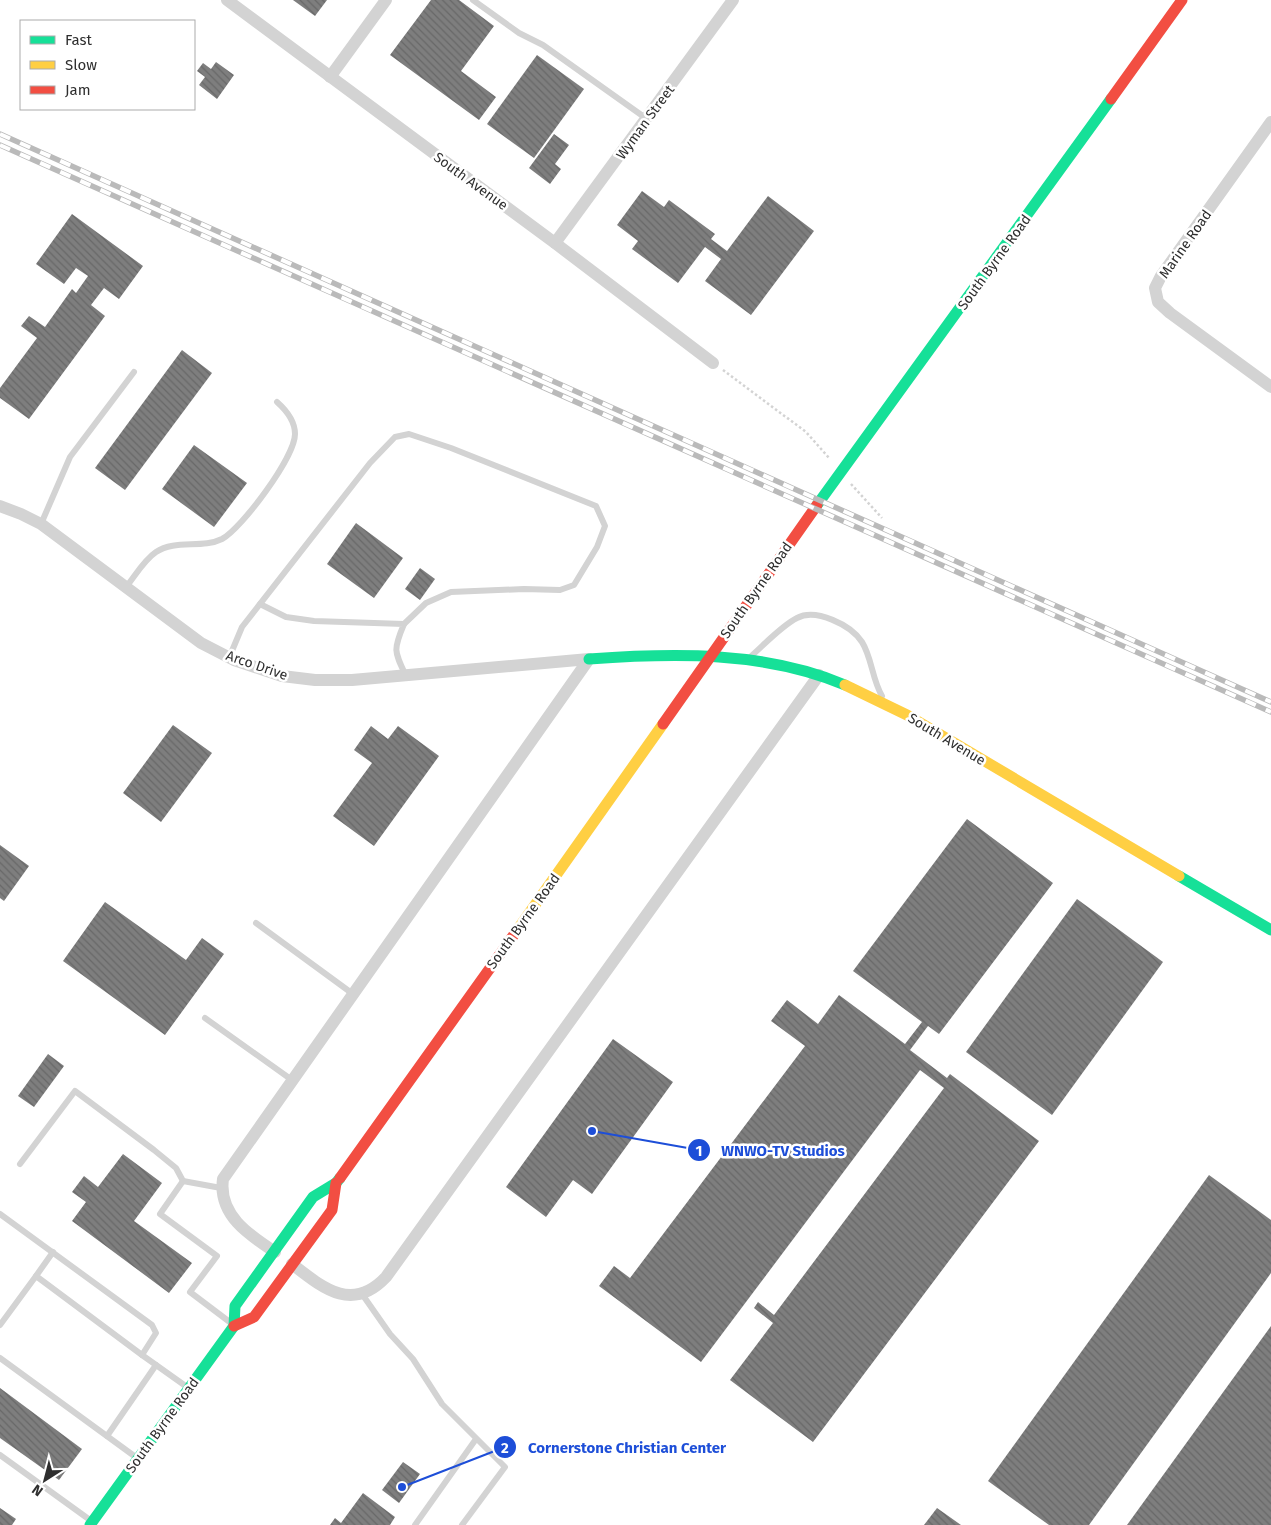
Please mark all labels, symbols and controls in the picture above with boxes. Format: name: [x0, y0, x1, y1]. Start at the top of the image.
legend: [20, 20, 195, 110]
text: Fast: [65, 31, 92, 49]
text: Slow: [65, 56, 97, 74]
text: Jam: [65, 81, 91, 99]
street label: Wyman Street: [613, 81, 679, 163]
street label: South Avenue: [430, 149, 511, 214]
street label: Marine Road: [1156, 207, 1215, 282]
street label: South Byrne Road: [954, 211, 1035, 313]
street label: South Byrne Road: [717, 539, 796, 642]
street label: Arco Drive: [224, 647, 290, 684]
street label: South Avenue: [905, 710, 989, 769]
street label: South Byrne Road: [483, 870, 564, 972]
callout: WNWO-TV Studios: [687, 1135, 855, 1165]
text: 1: [696, 1142, 702, 1160]
text: WNWO-TV Studios: [721, 1142, 845, 1160]
street label: South Byrne Road: [122, 1374, 203, 1476]
callout: Cornerstone Christian Center: [493, 1432, 736, 1462]
text: 2: [501, 1439, 509, 1457]
text: Cornerstone Christian Center: [528, 1439, 727, 1457]
north arrow: [20, 1455, 70, 1505]
text: N: [29, 1481, 46, 1500]

